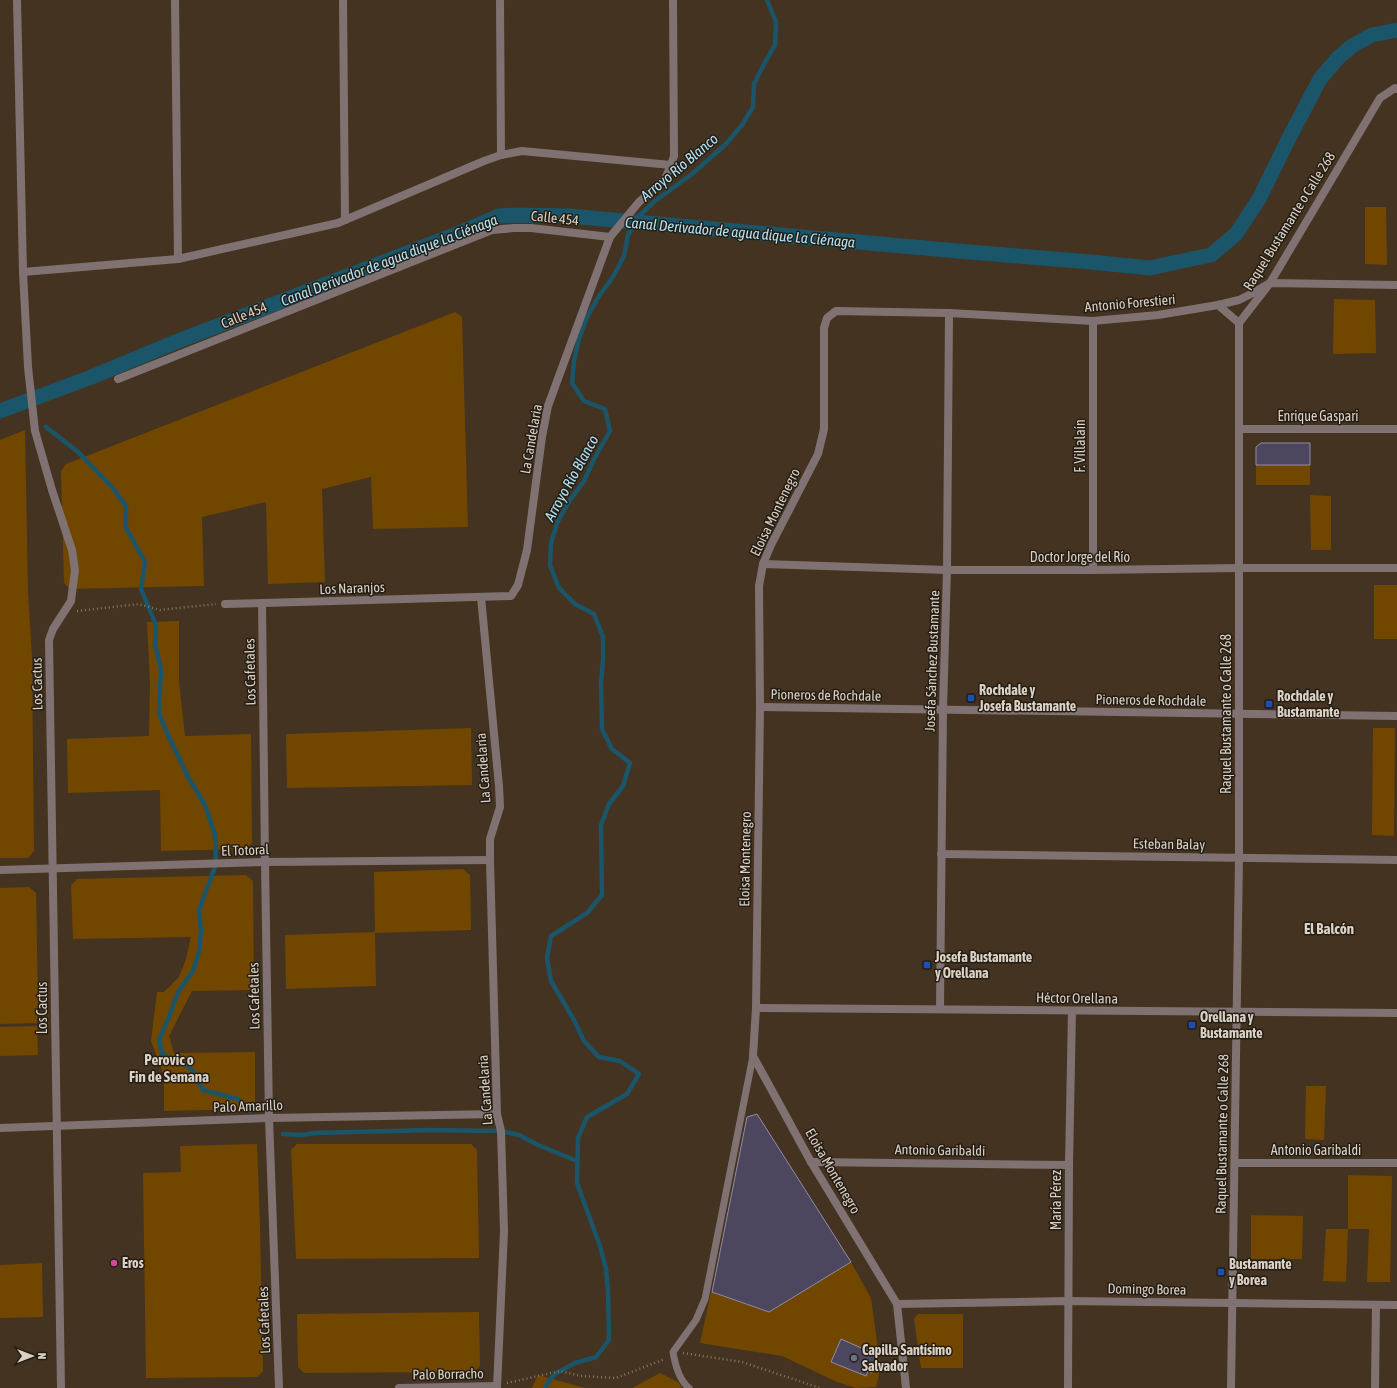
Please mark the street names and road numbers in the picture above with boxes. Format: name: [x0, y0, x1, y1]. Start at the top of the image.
street label: Raquel Bustamante o Calle 268: [1240, 149, 1338, 293]
street label: Calle 454: [530, 208, 580, 229]
street label: Antonio Forestieri: [1084, 291, 1176, 315]
street label: Calle 454: [219, 298, 270, 331]
street label: La Candelaria: [517, 403, 545, 475]
street label: Enrique Gaspari: [1277, 408, 1359, 424]
street label: F. Villalaín: [1072, 419, 1088, 473]
street label: Eloisa Montenegro: [747, 466, 803, 558]
street label: Doctor Jorge del Río: [1030, 549, 1130, 565]
street label: Los Naranjos: [319, 579, 385, 597]
street label: Josefa Sánchez Bustamante: [922, 590, 942, 732]
street label: Raquel Bustamante o Calle 268: [1218, 634, 1234, 794]
street label: Los Cafetales: [241, 638, 259, 706]
street label: Los Cactus: [29, 658, 45, 710]
street label: Pioneros de Rochdale: [771, 686, 881, 704]
street label: Pioneros de Rochdale: [1096, 691, 1206, 709]
street label: La Candelaria: [473, 732, 493, 804]
street label: Eloisa Montenegro: [736, 811, 754, 907]
street label: Esteban Balay: [1133, 835, 1205, 853]
street label: El Totoral: [221, 841, 270, 859]
street label: Los Cafetales: [245, 962, 263, 1030]
street label: Los Cactus: [34, 982, 50, 1034]
street label: Héctor Orellana: [1036, 989, 1118, 1007]
street label: Raquel Bustamante o Calle 268: [1213, 1053, 1231, 1214]
street label: La Candelaria: [475, 1054, 495, 1126]
street label: Palo Amarillo: [213, 1097, 283, 1115]
street label: Eloisa Montenegro: [802, 1126, 864, 1216]
street label: Antonio Garibaldi: [895, 1141, 985, 1159]
street label: Antonio Garibaldi: [1271, 1142, 1361, 1158]
street label: María Pérez: [1048, 1170, 1064, 1230]
street label: Domingo Borea: [1107, 1280, 1187, 1298]
street label: Los Cafetales: [255, 1286, 273, 1354]
street label: Palo Borracho: [412, 1365, 484, 1383]

